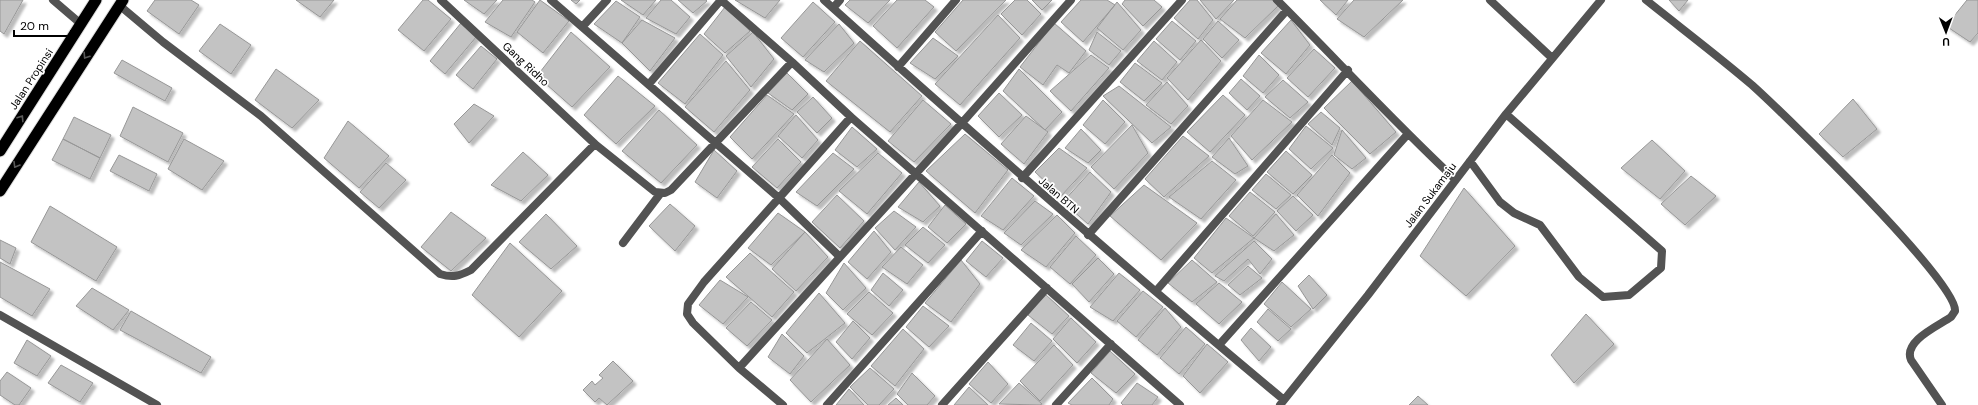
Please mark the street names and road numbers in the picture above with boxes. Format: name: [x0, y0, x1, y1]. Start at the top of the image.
street label: Gang Ridho: [500, 39, 552, 89]
street label: Jalan Propinsi: [6, 46, 56, 112]
street label: Jalan Sukamaju: [1401, 160, 1459, 230]
street label: Jalan BTN: [1036, 174, 1082, 216]

